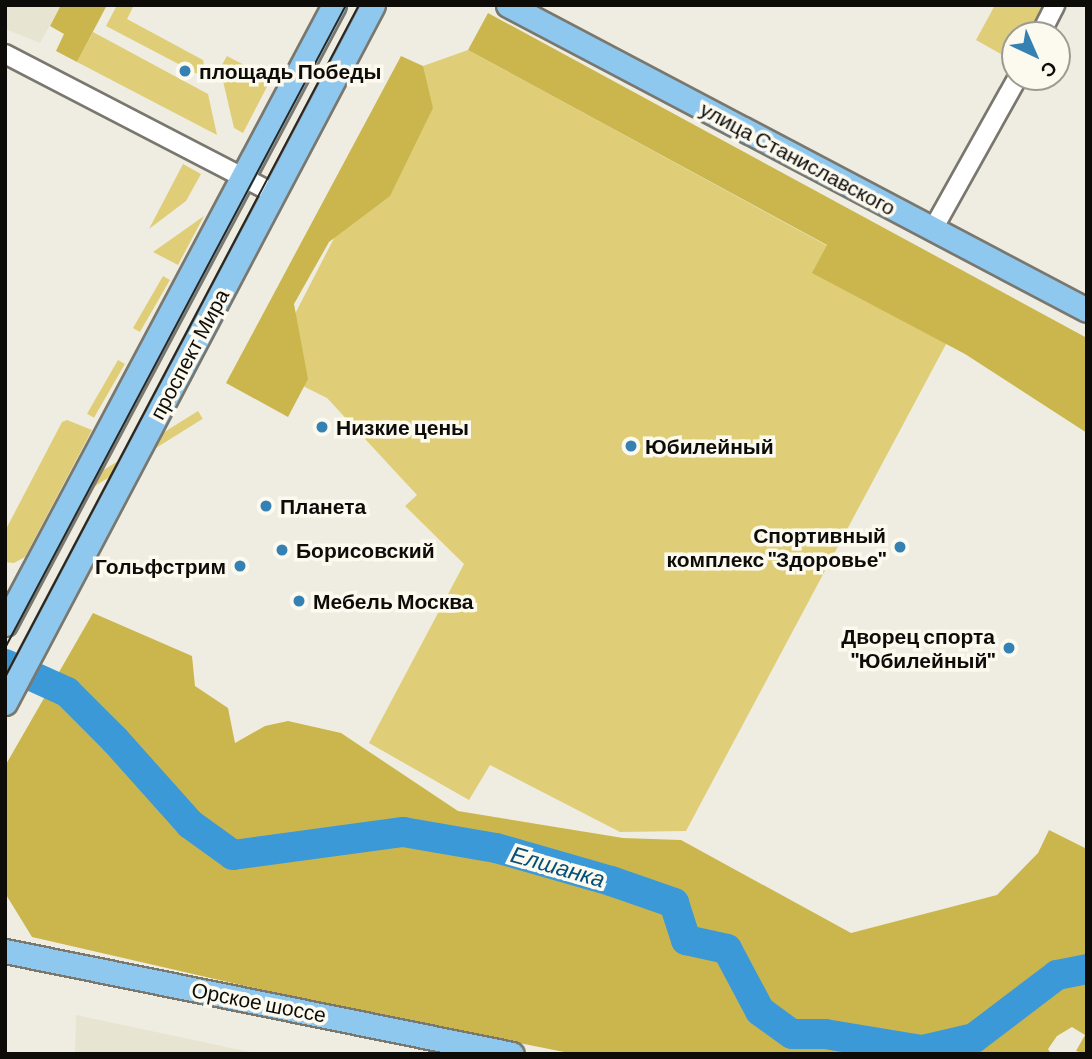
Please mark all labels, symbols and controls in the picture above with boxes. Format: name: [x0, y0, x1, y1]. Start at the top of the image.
north arrow: [1001, 21, 1071, 91]
text: С: [1037, 57, 1062, 83]
place label: площадь Победы: [199, 58, 382, 84]
marker: площадь Победы: [177, 63, 193, 79]
street label: улица Станиславского: [696, 96, 900, 220]
street label: проспект Мира: [144, 284, 234, 424]
place label: Низкие цены: [336, 414, 469, 440]
marker: Низкие цены: [314, 419, 330, 435]
place label: Юбилейный: [645, 433, 774, 459]
marker: Юбилейный: [623, 438, 639, 454]
place label: Планета: [280, 493, 366, 519]
marker: Планета: [258, 498, 274, 514]
place label: Спортивный комплекс "Здоровье": [667, 522, 886, 572]
place label: Борисовский: [296, 537, 435, 563]
marker: Спортивный комплекс "Здоровье": [892, 539, 908, 555]
marker: Борисовский: [274, 542, 290, 558]
place label: Гольфстрим: [95, 553, 226, 579]
marker: Гольфстрим: [232, 558, 248, 574]
place label: Мебель Москва: [313, 588, 474, 614]
marker: Мебель Москва: [291, 593, 307, 609]
place label: Дворец спорта "Юбилейный": [841, 623, 995, 673]
marker: Дворец спорта "Юбилейный": [1001, 640, 1017, 656]
water label: Елшанка: [508, 839, 608, 893]
street label: Орское шоссе: [190, 977, 328, 1027]

